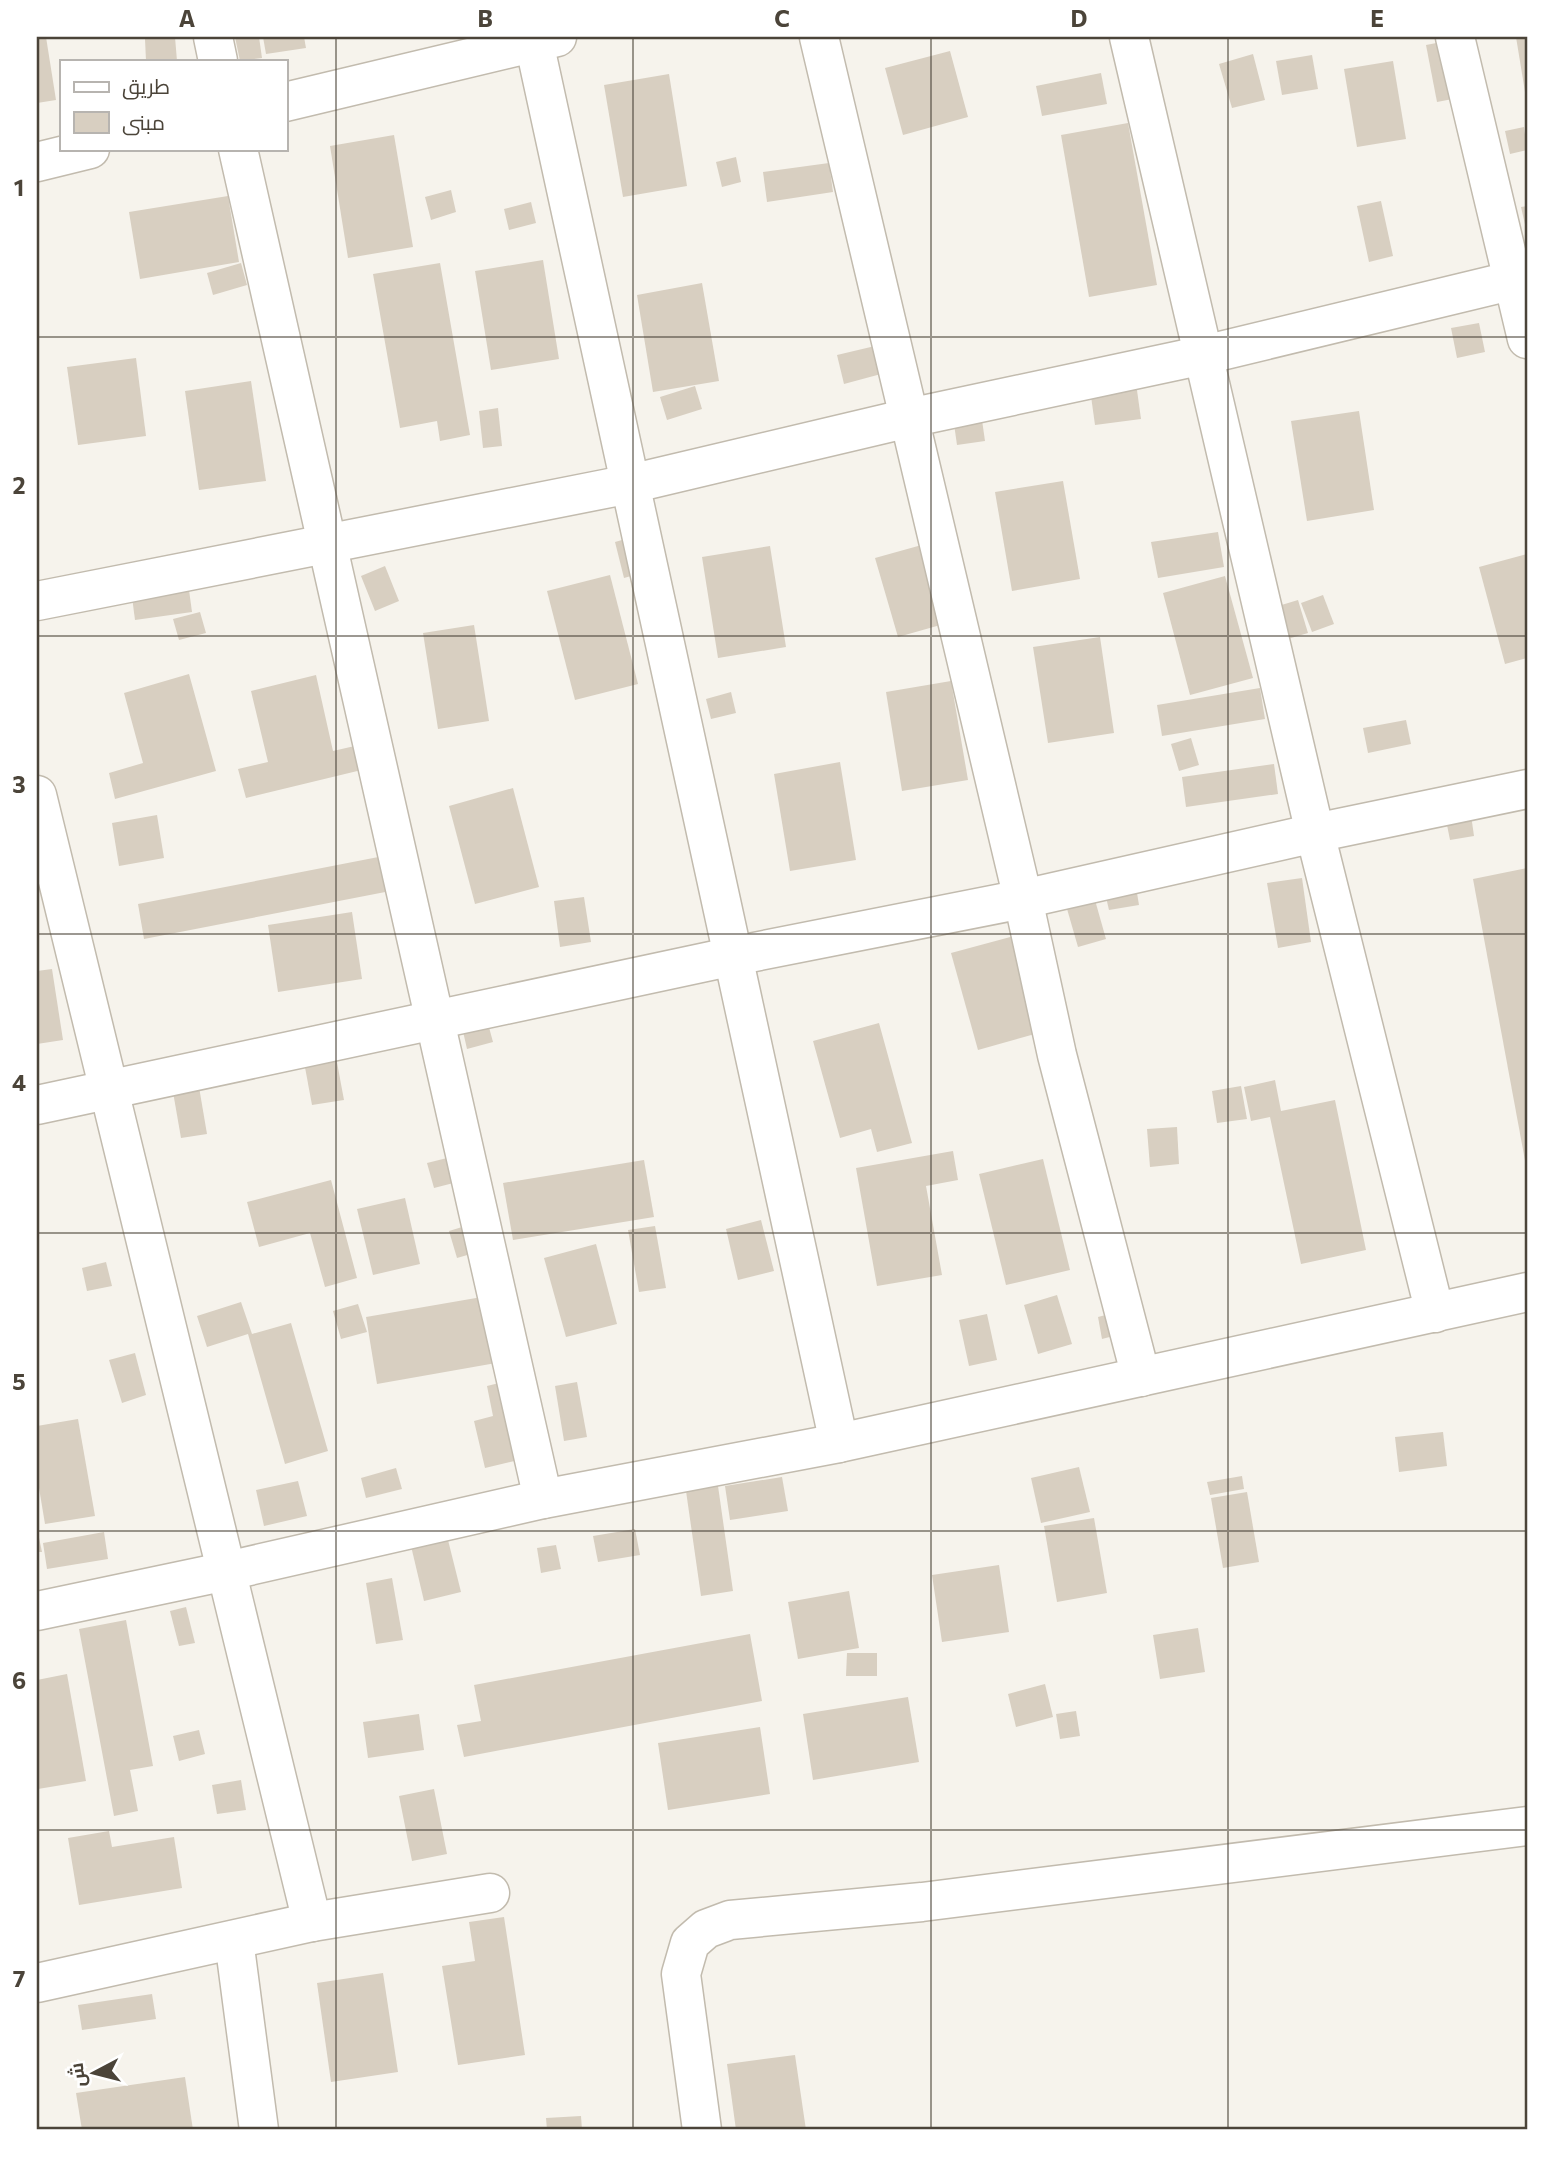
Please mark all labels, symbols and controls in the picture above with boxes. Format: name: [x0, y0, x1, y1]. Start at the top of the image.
text: A: [179, 4, 196, 32]
text: B: [477, 4, 493, 32]
text: C: [774, 4, 790, 32]
text: D: [1071, 4, 1088, 32]
text: E: [1370, 4, 1384, 32]
legend: [60, 60, 287, 150]
text: طريق: [122, 73, 170, 100]
text: مبنى: [122, 109, 165, 136]
text: 1: [14, 173, 24, 201]
text: 2: [12, 471, 26, 499]
text: 3: [12, 770, 26, 798]
text: 4: [12, 1068, 26, 1096]
text: 5: [12, 1367, 26, 1395]
text: 6: [12, 1666, 26, 1694]
text: 7: [13, 1964, 25, 1992]
north arrow: [60, 2038, 130, 2108]
text: ش: [64, 2062, 91, 2089]

